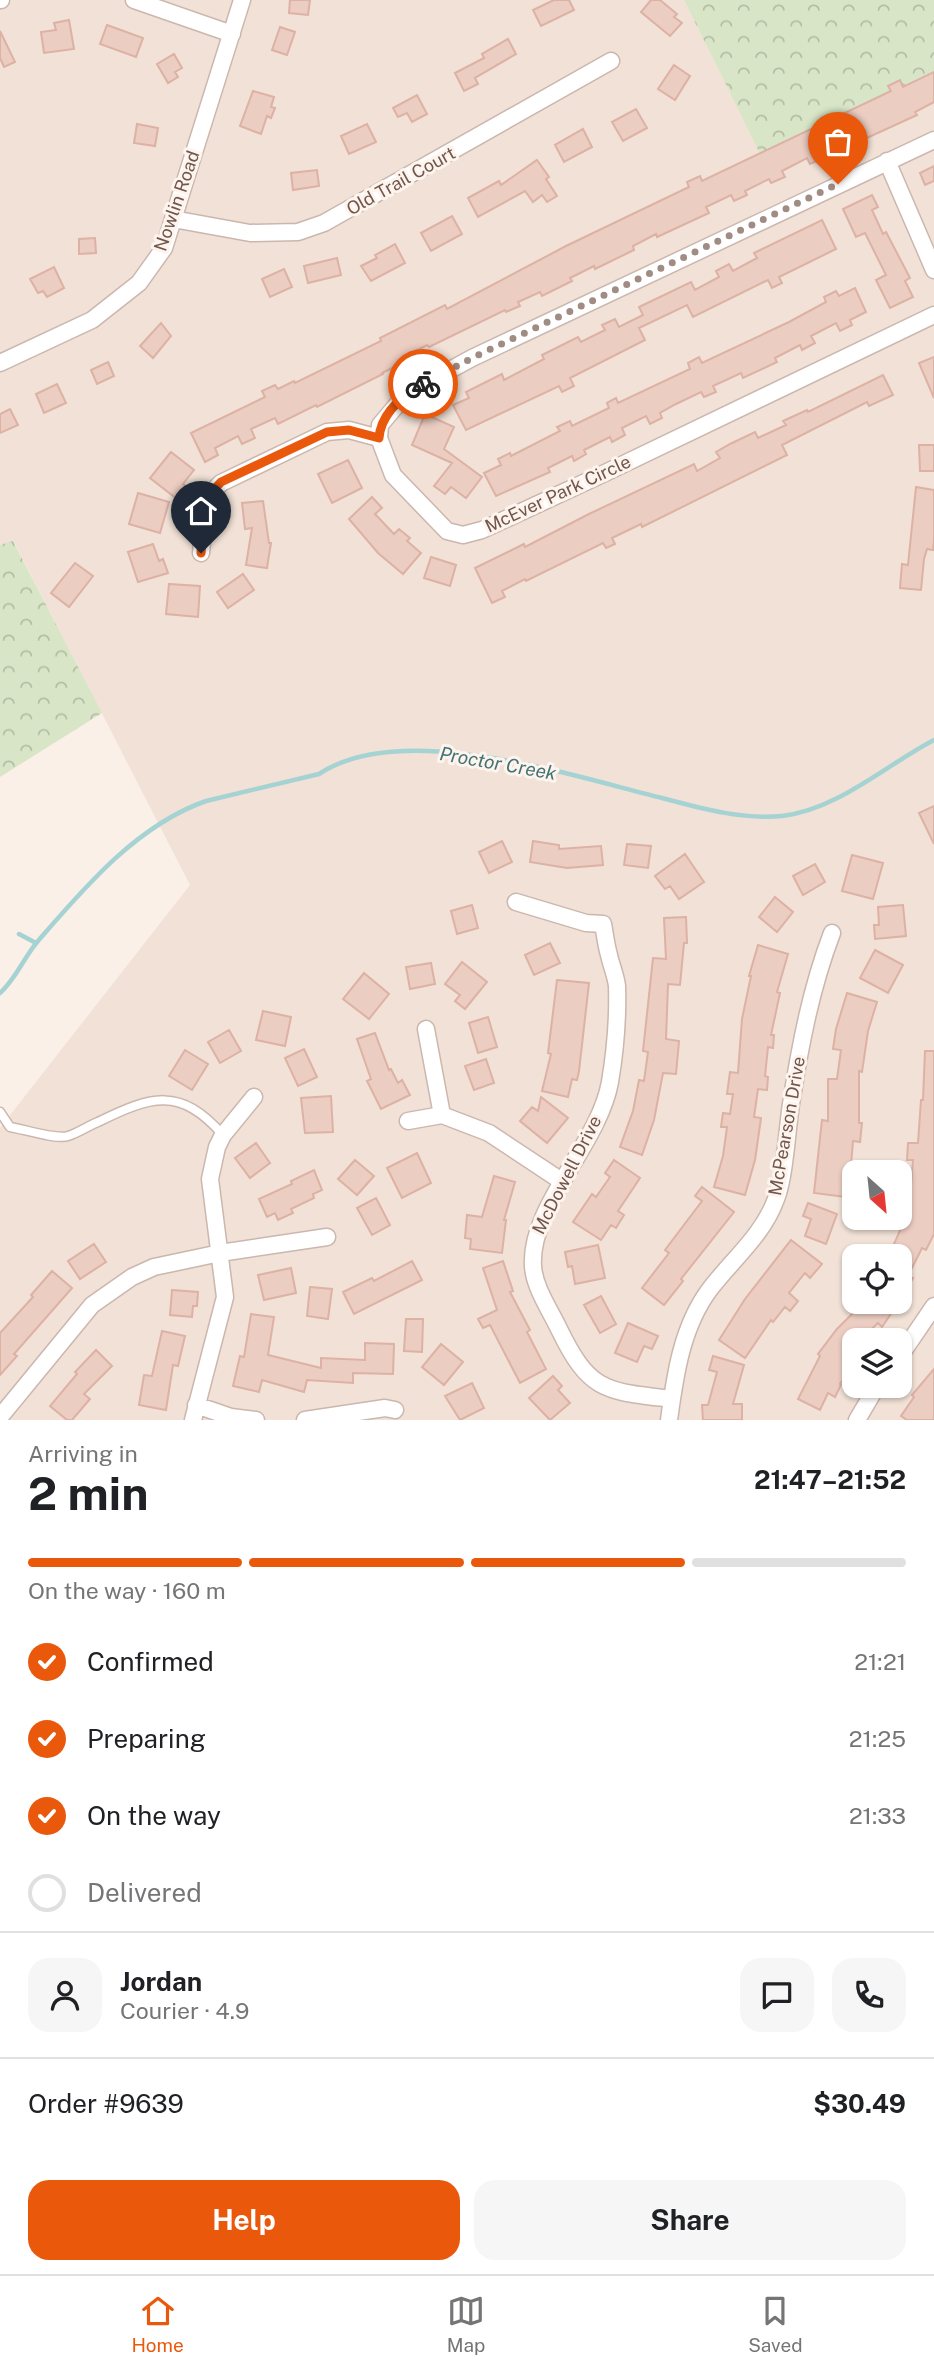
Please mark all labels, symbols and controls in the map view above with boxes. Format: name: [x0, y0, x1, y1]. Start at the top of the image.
pin: [808, 112, 868, 184]
icon: bag: [819, 123, 857, 161]
street label: Old Trail Court: [343, 142, 459, 219]
street label: Nowlin Road: [150, 148, 204, 254]
courier: [388, 349, 458, 419]
icon: bike: [404, 365, 442, 403]
street label: McEver Park Circle: [482, 451, 634, 537]
pin: [171, 481, 231, 553]
icon: home: [182, 492, 220, 530]
water label: Proctor Creek: [438, 742, 559, 784]
street label: McPearson Drive: [764, 1055, 809, 1197]
street label: McDowell Drive: [528, 1112, 605, 1238]
north arrow: [842, 1160, 912, 1230]
map controls: [842, 1160, 912, 1398]
button: locate: [842, 1244, 912, 1314]
button: layers: [842, 1328, 912, 1398]
text: Arriving in: [28, 1440, 138, 1467]
text: 21:47–21:52: [754, 1464, 906, 1495]
text: 2 min: [28, 1466, 148, 1520]
text: On the way · 160 m: [28, 1577, 226, 1604]
icon: check: [28, 1643, 66, 1681]
text: Confirmed: [87, 1646, 214, 1677]
text: 21:21: [854, 1648, 906, 1675]
icon: check: [28, 1720, 66, 1758]
text: Preparing: [87, 1723, 206, 1754]
text: 21:25: [849, 1725, 906, 1752]
icon: check: [28, 1797, 66, 1835]
text: On the way: [87, 1800, 221, 1831]
text: 21:33: [849, 1802, 906, 1829]
text: Delivered: [87, 1877, 202, 1908]
button: person: [28, 1958, 102, 2032]
button: chat: [740, 1958, 814, 2032]
button: phone: [832, 1958, 906, 2032]
text: Jordan: [120, 1966, 202, 1997]
text: Courier · 4.9: [120, 1997, 249, 2024]
text: Order #9639: [28, 2088, 184, 2119]
text: $30.49: [813, 2088, 906, 2119]
button: Help: [28, 2180, 460, 2260]
button: Share: [474, 2180, 906, 2260]
tab: Home: [131, 2292, 184, 2356]
tab: Map: [447, 2292, 485, 2356]
tab: Saved: [748, 2292, 803, 2356]

